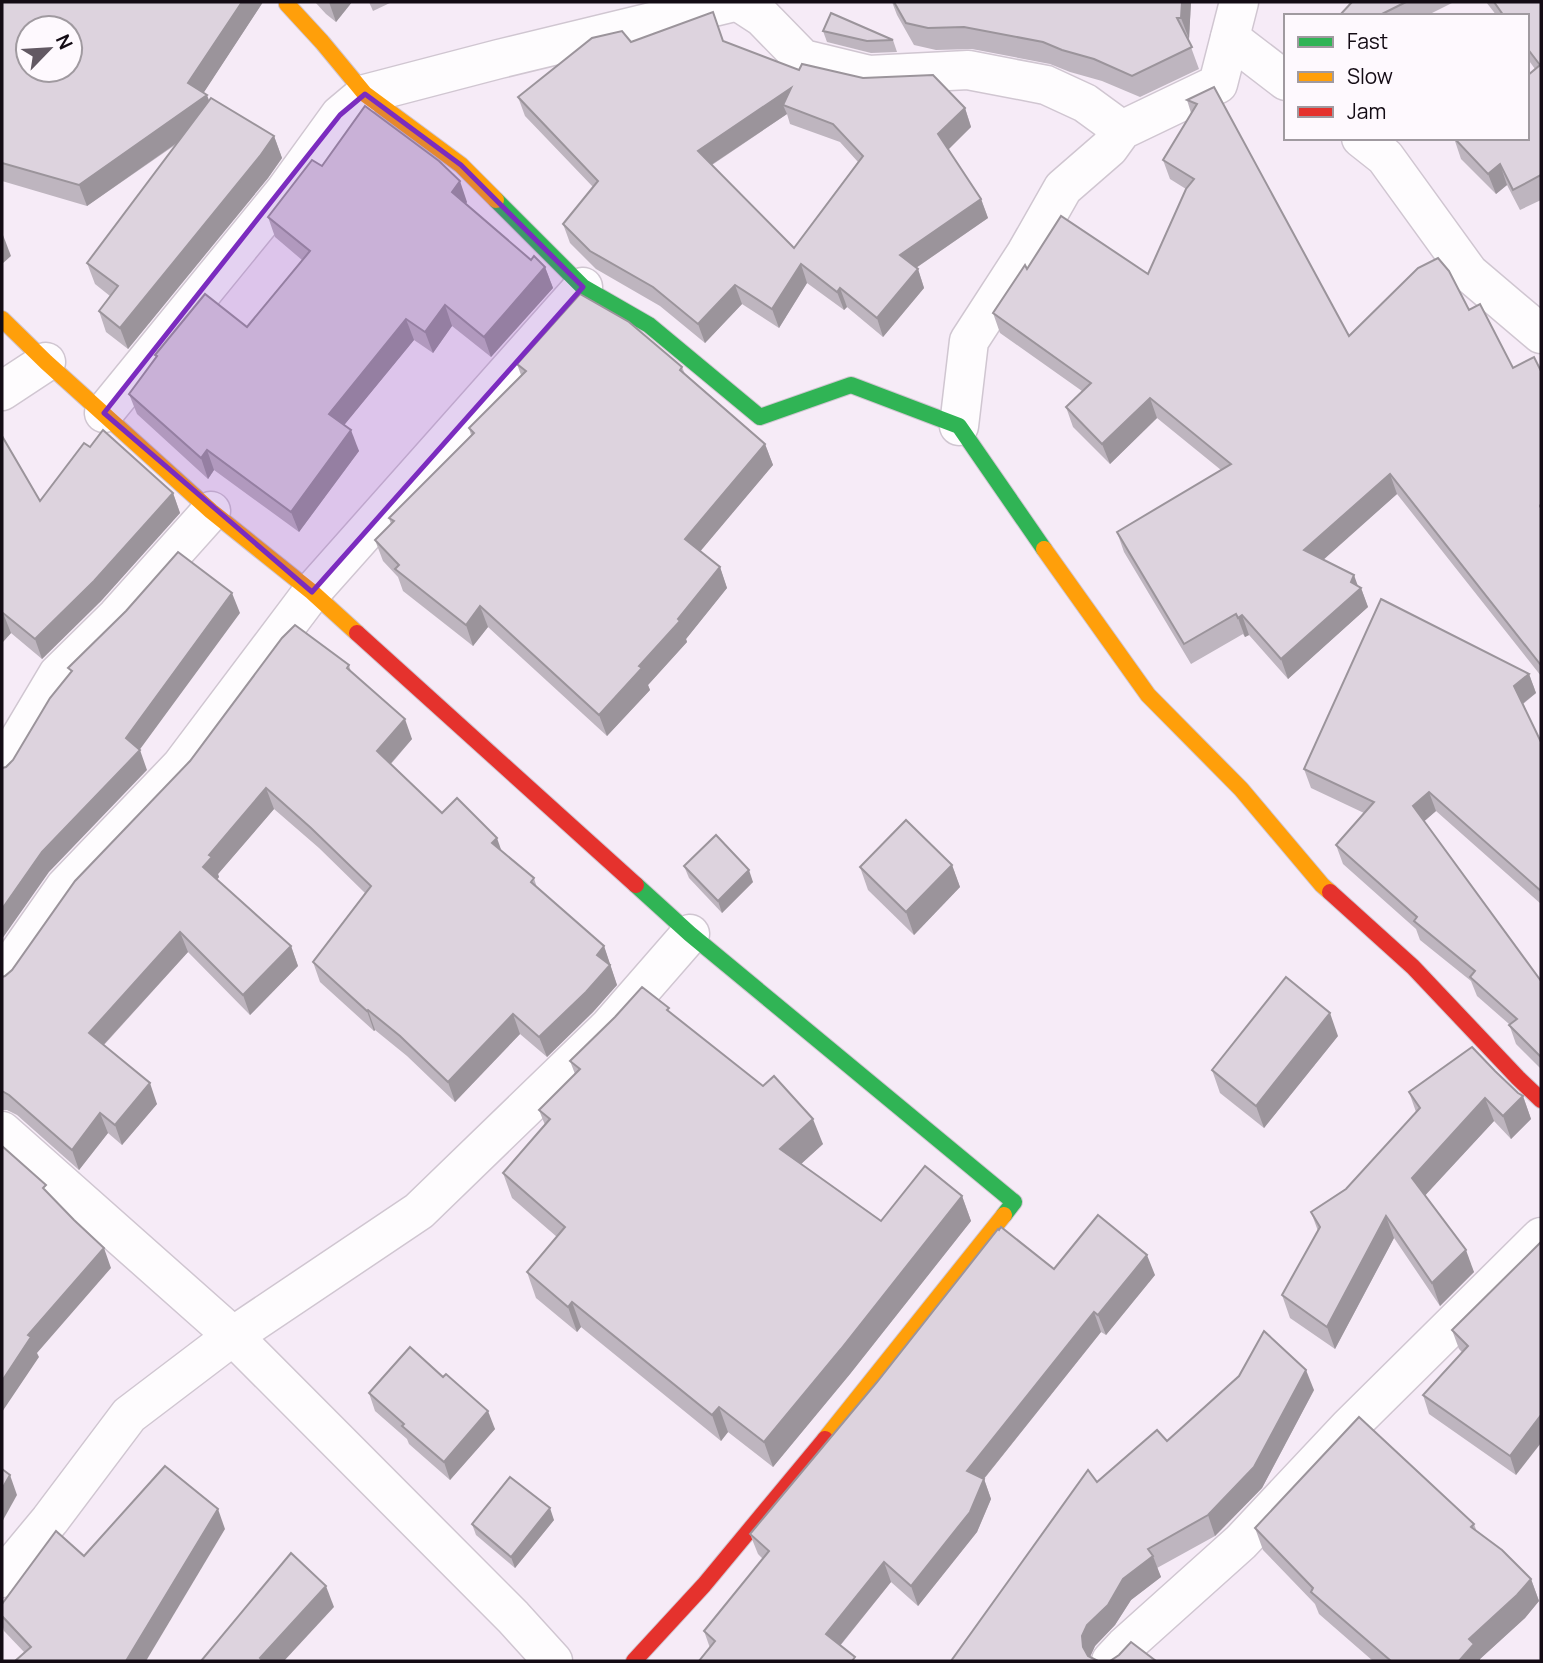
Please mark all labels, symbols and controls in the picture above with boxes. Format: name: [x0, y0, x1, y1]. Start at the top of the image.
north arrow: [14, 14, 84, 84]
legend: [1284, 14, 1529, 140]
text: Fast: [1347, 27, 1388, 55]
text: N: [50, 30, 79, 53]
text: Slow: [1347, 62, 1393, 90]
text: Jam: [1347, 97, 1386, 125]

